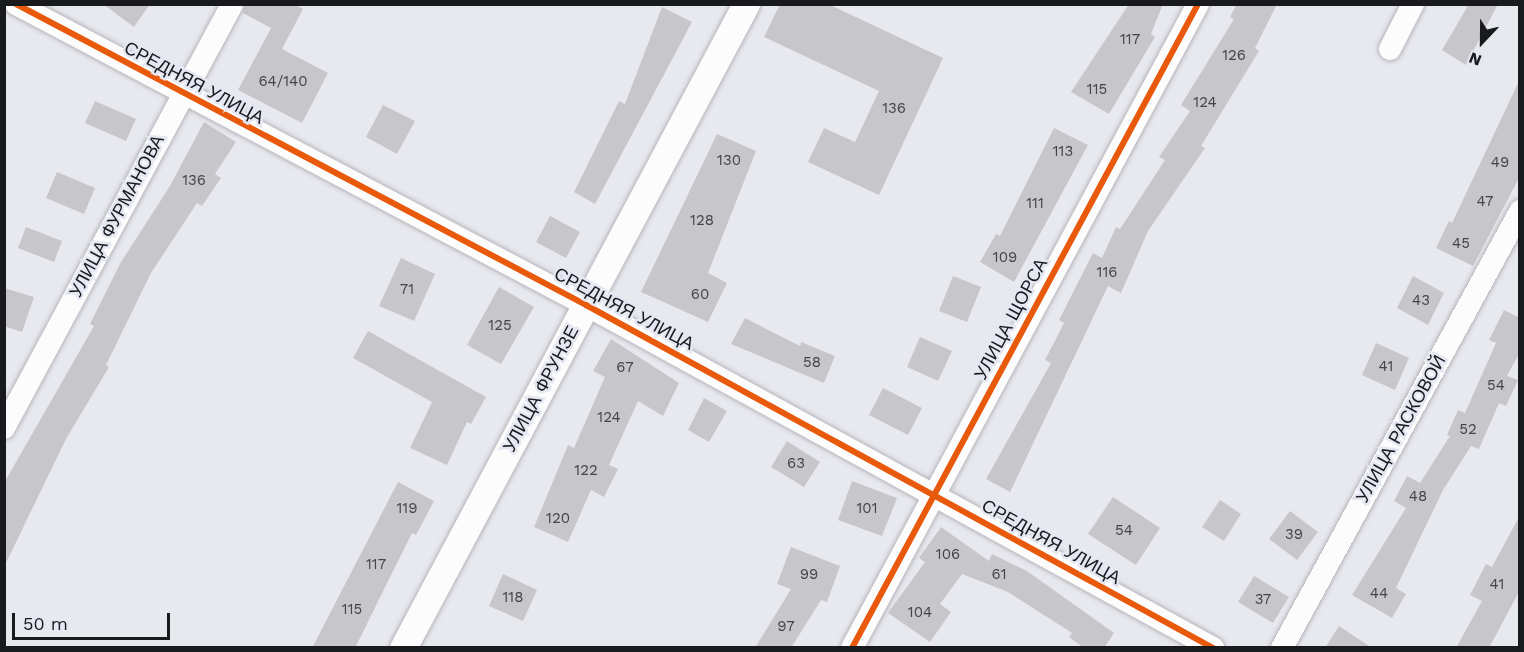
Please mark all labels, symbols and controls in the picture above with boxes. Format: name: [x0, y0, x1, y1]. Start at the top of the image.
north arrow: [1452, 12, 1512, 72]
house number: 117: [1120, 31, 1140, 49]
street label: СРЕДНЯЯ УЛИЦА: [120, 37, 268, 129]
house number: 126: [1222, 47, 1246, 65]
text: N: [1466, 48, 1484, 70]
house number: 64/140: [258, 73, 308, 91]
house number: 115: [1087, 81, 1107, 99]
house number: 124: [1193, 94, 1217, 112]
house number: 136: [882, 100, 906, 118]
street label: УЛИЦА ФУРМАНОВА: [65, 131, 169, 301]
house number: 113: [1053, 143, 1073, 161]
house number: 130: [717, 152, 741, 170]
house number: 49: [1491, 154, 1509, 172]
house number: 136: [182, 172, 206, 190]
house number: 47: [1477, 193, 1493, 211]
house number: 111: [1026, 195, 1044, 213]
house number: 128: [690, 212, 714, 230]
house number: 45: [1452, 235, 1470, 253]
house number: 109: [993, 249, 1017, 267]
street label: УЛИЦА ЩОРСА: [970, 255, 1052, 383]
street label: СРЕДНЯЯ УЛИЦА: [550, 263, 698, 355]
house number: 116: [1097, 264, 1117, 282]
house number: 71: [400, 281, 414, 299]
house number: 60: [691, 286, 709, 304]
house number: 43: [1412, 292, 1430, 310]
house number: 125: [488, 317, 512, 335]
street label: УЛИЦА ФРУНЗЕ: [499, 322, 583, 456]
street label: УЛИЦА РАСКОВОЙ: [1352, 352, 1450, 506]
house number: 58: [803, 354, 821, 372]
house number: 41: [1379, 358, 1393, 376]
house number: 67: [616, 359, 634, 377]
house number: 54: [1487, 377, 1505, 395]
house number: 124: [597, 409, 621, 427]
house number: 52: [1459, 421, 1477, 439]
house number: 63: [787, 455, 805, 473]
house number: 122: [574, 462, 598, 480]
house number: 48: [1409, 488, 1427, 506]
street label: СРЕДНЯЯ УЛИЦА: [978, 495, 1124, 589]
house number: 119: [397, 500, 417, 518]
house number: 101: [856, 500, 878, 518]
house number: 120: [546, 510, 570, 528]
house number: 54: [1115, 522, 1133, 540]
house number: 39: [1285, 526, 1303, 544]
house number: 106: [936, 546, 960, 564]
house number: 117: [366, 556, 386, 574]
house number: 99: [800, 566, 818, 584]
house number: 61: [992, 566, 1006, 584]
house number: 41: [1490, 576, 1504, 594]
house number: 44: [1370, 585, 1388, 603]
house number: 118: [503, 589, 523, 607]
house number: 37: [1255, 591, 1271, 609]
scale bar: [15, 601, 172, 639]
house number: 115: [342, 601, 362, 619]
house number: 104: [908, 604, 932, 622]
text: 50 m: [23, 613, 68, 634]
house number: 97: [777, 618, 795, 636]

